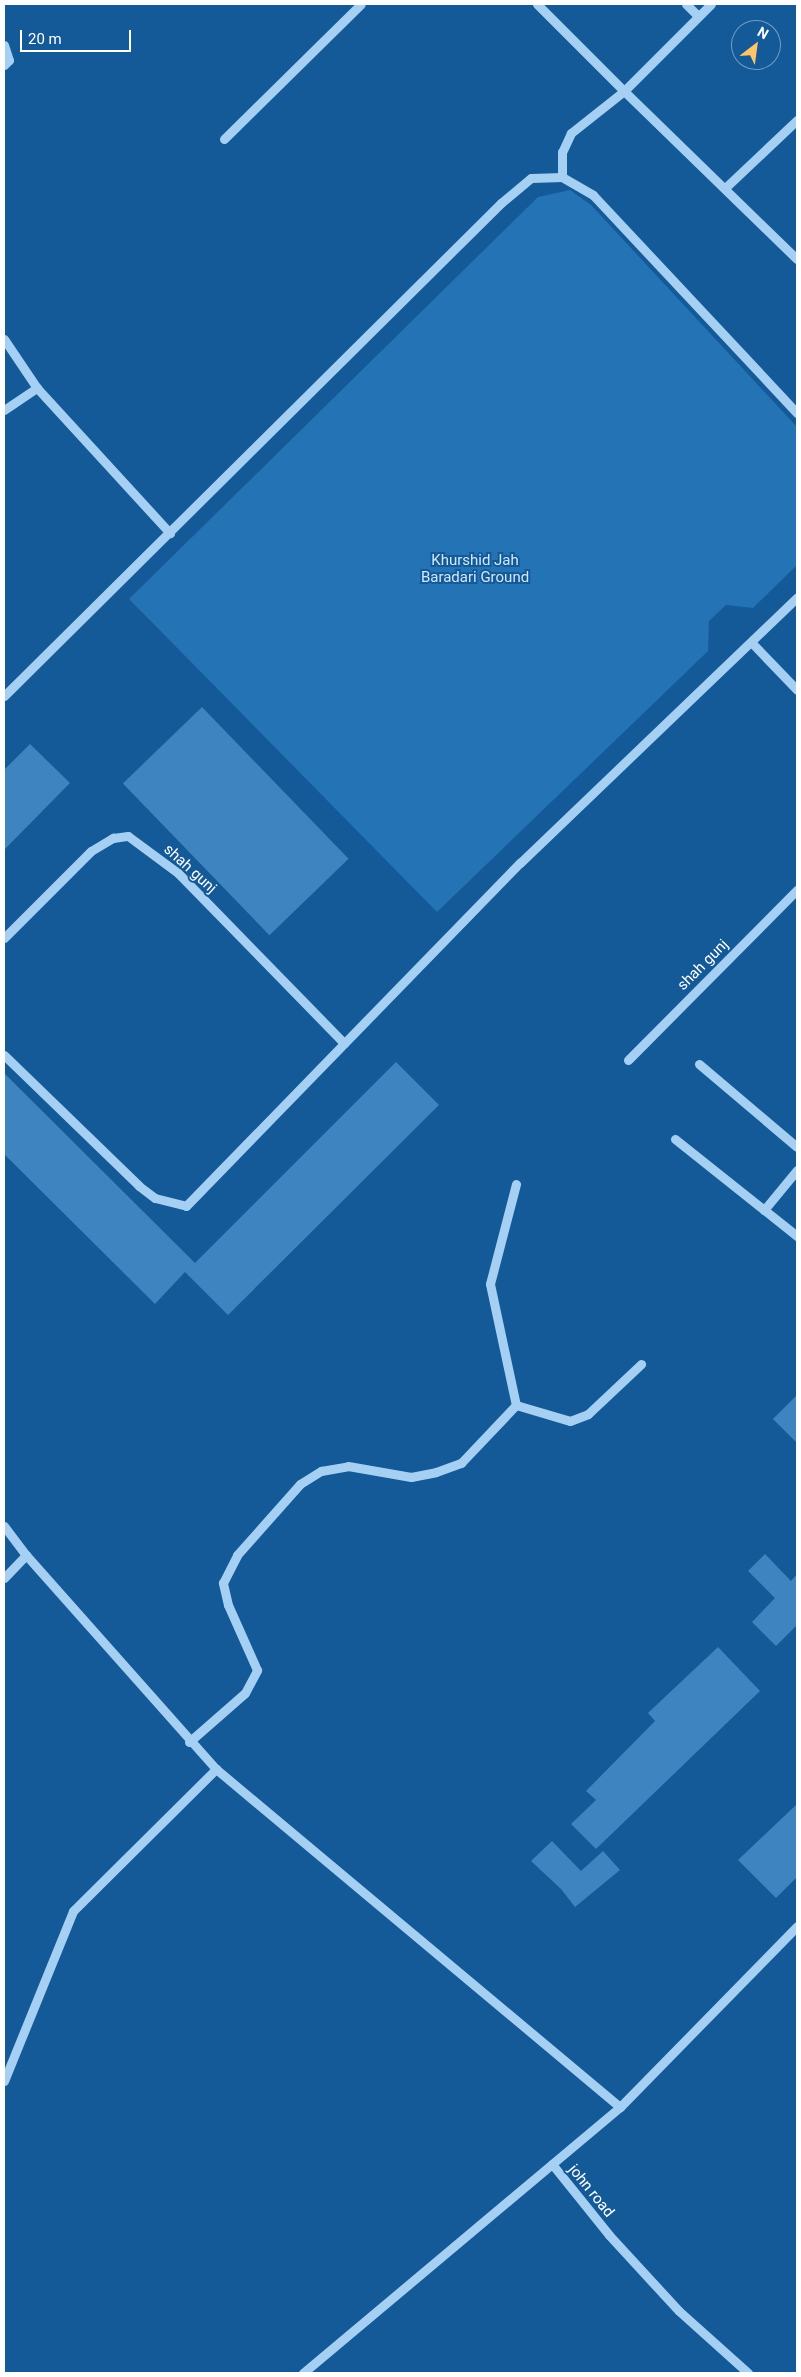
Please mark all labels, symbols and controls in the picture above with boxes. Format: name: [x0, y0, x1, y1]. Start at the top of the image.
scale bar: [22, 20, 134, 52]
north arrow: [731, 20, 781, 70]
text: N: [755, 23, 771, 42]
text: 20 m: [28, 30, 62, 48]
park label: Khurshid Jah Baradari Ground: [421, 551, 529, 586]
street label: shah gunj: [160, 841, 220, 897]
street label: shah gunj: [674, 936, 732, 994]
street label: john road: [564, 2161, 618, 2221]

